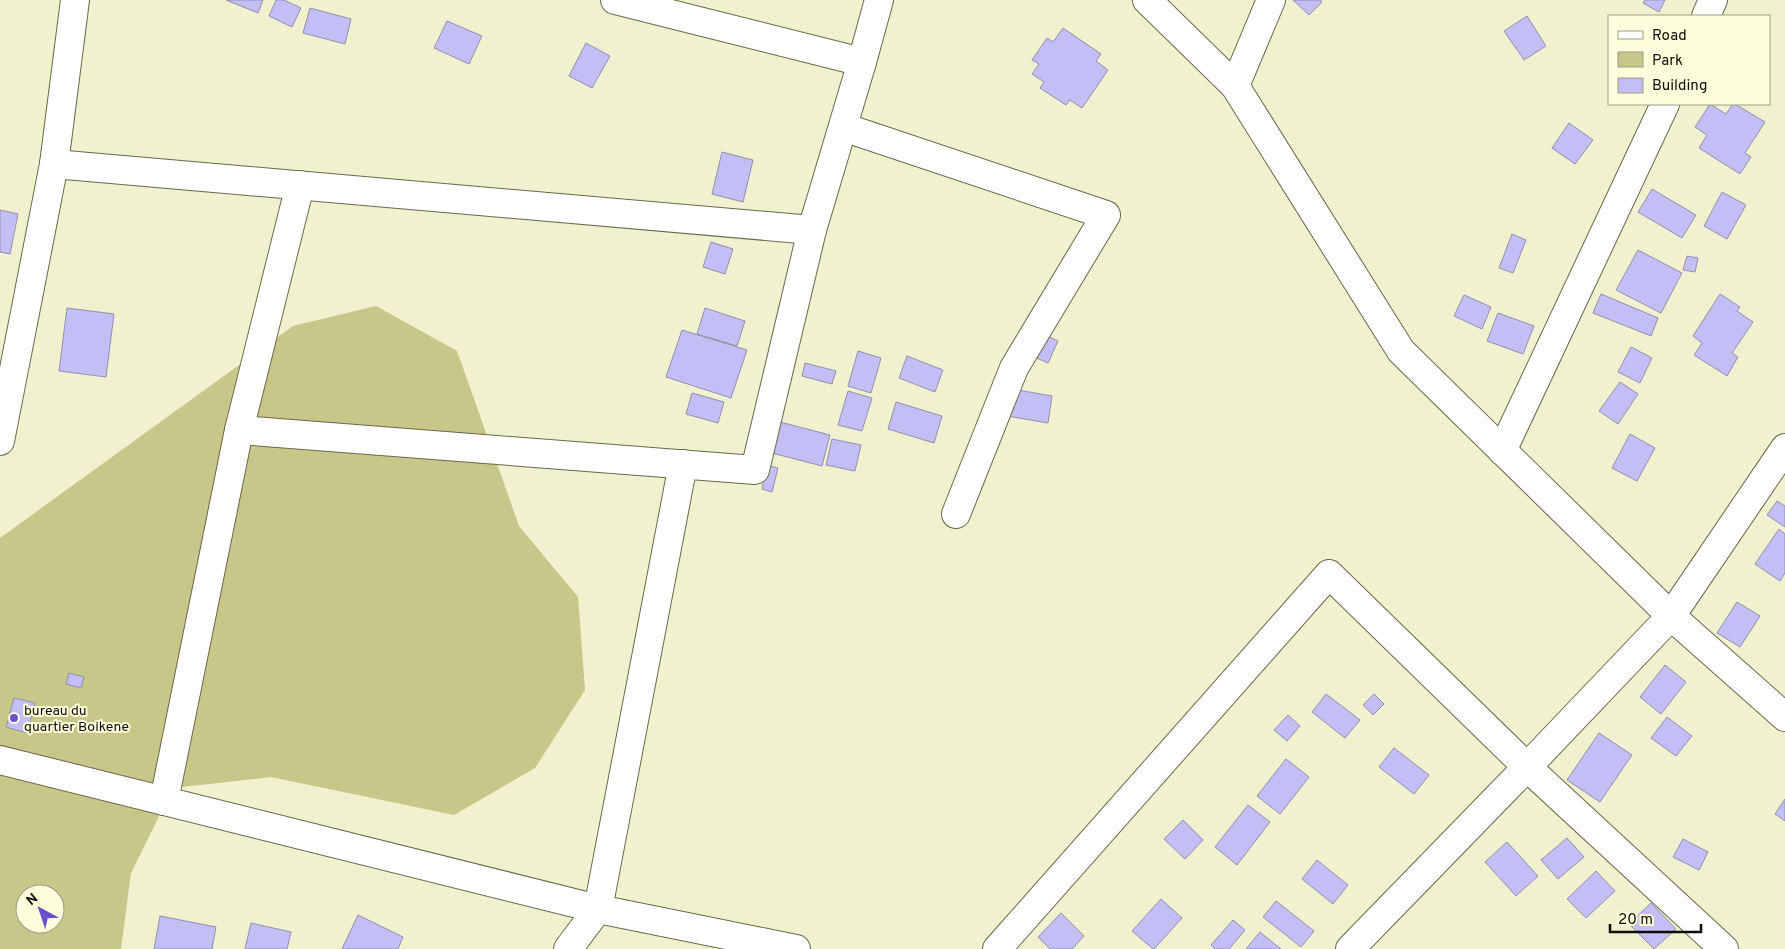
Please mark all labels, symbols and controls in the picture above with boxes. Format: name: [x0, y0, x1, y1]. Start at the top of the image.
legend: [1608, 15, 1770, 105]
text: Road: [1652, 27, 1687, 46]
text: Park: [1652, 52, 1683, 71]
text: Building: [1652, 77, 1707, 96]
place label: bureau du quartier Boikene: [24, 703, 129, 736]
marker: bureau du quartier Boikene: [8, 712, 20, 724]
north arrow: [15, 884, 65, 934]
text: N: [23, 890, 42, 910]
scale bar: [1610, 902, 1701, 934]
text: 20 m: [1618, 911, 1653, 930]

